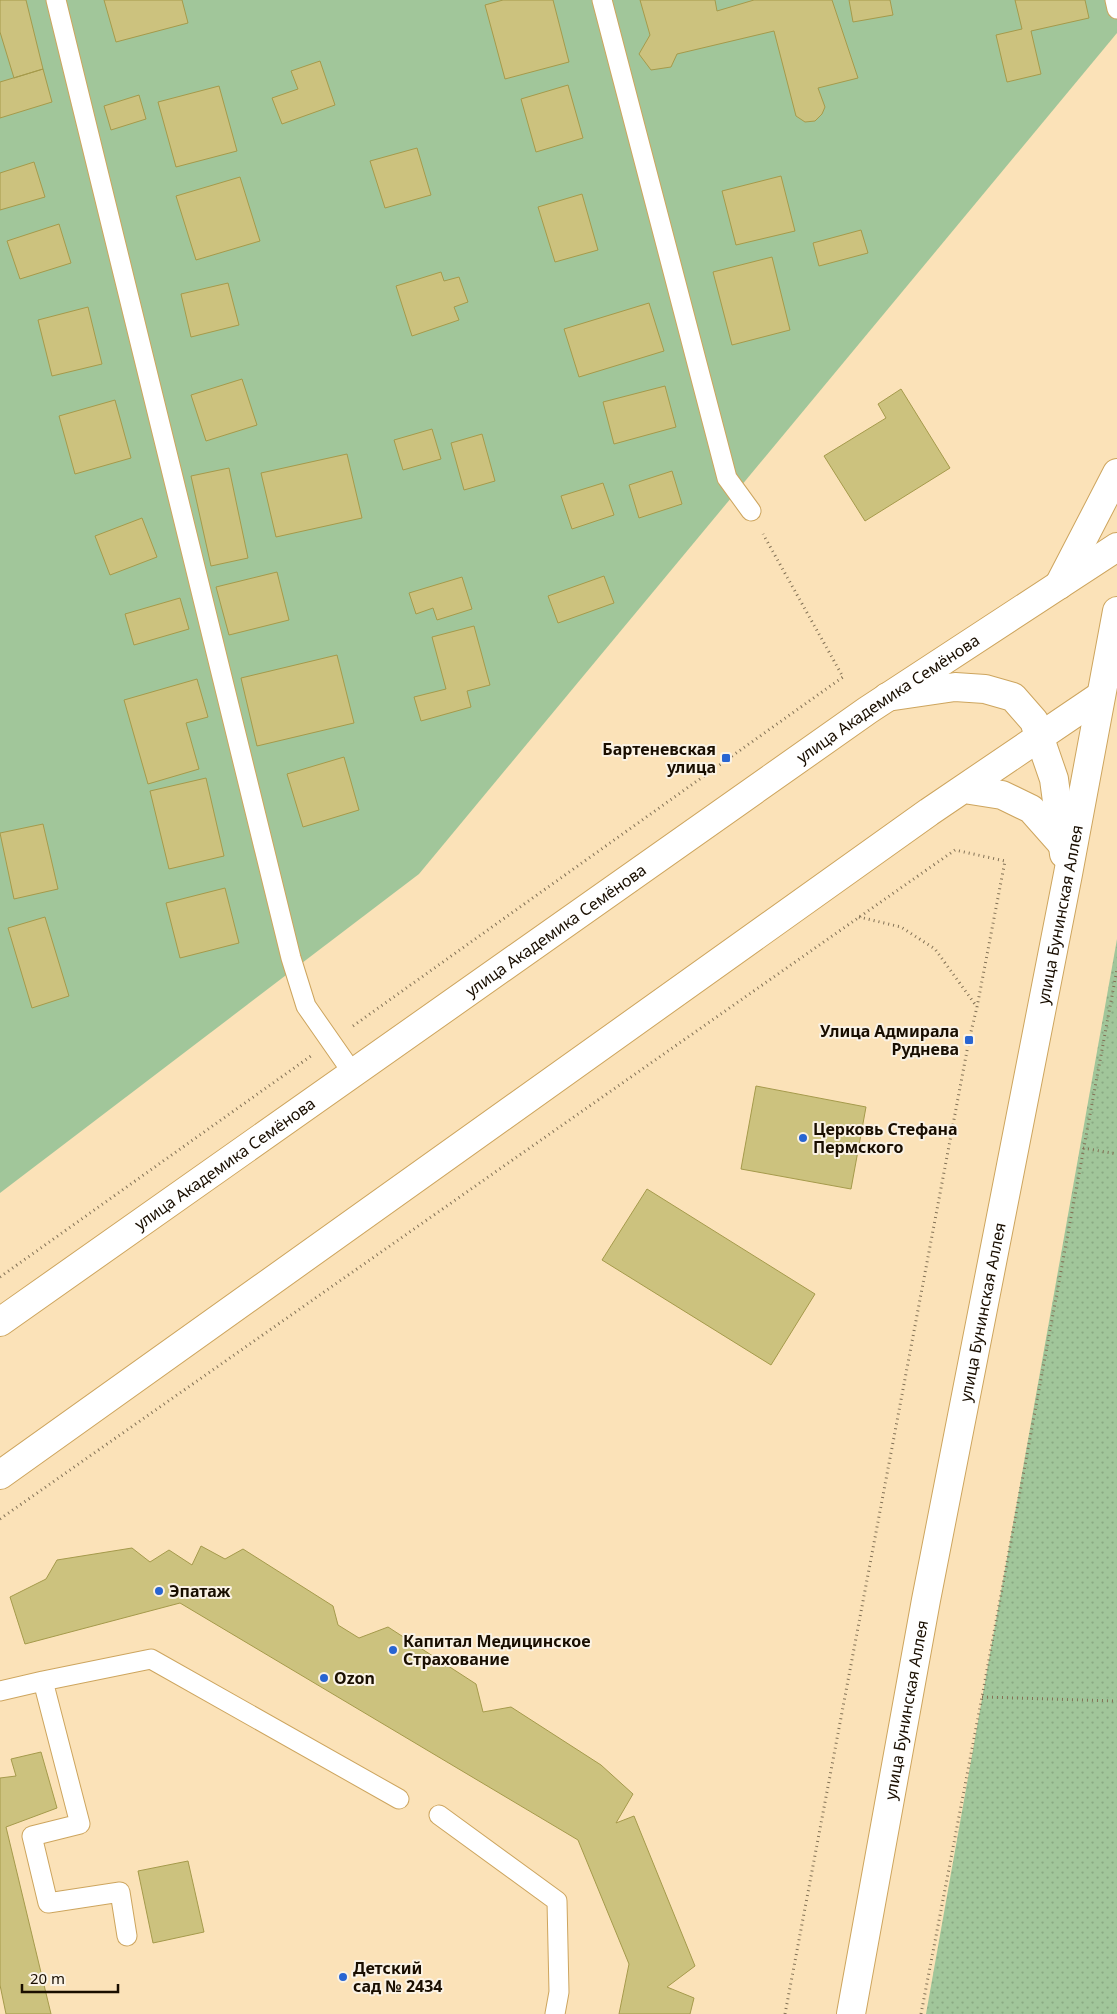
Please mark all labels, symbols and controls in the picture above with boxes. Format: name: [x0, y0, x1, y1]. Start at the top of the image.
street label: улица Академика Семёнова: [792, 629, 984, 768]
place label: Бартеневская улица: [602, 738, 716, 778]
marker: Бартеневская улица: [720, 752, 732, 764]
street label: улица Бунинская Аллея: [1032, 823, 1088, 1006]
street label: улица Академика Семёнова: [461, 859, 651, 1002]
place label: Улица Адмирала Руднева: [820, 1020, 959, 1060]
marker: Улица Адмирала Руднева: [963, 1034, 975, 1046]
street label: улица Академика Семёнова: [130, 1092, 320, 1235]
place label: Церковь Стефана Пермского: [813, 1118, 958, 1158]
marker: Церковь Стефана Пермского: [797, 1132, 809, 1144]
street label: улица Бунинская Аллея: [954, 1221, 1011, 1404]
place label: Эпатаж: [169, 1580, 231, 1602]
marker: Эпатаж: [153, 1585, 165, 1597]
street label: улица Бунинская Аллея: [879, 1618, 933, 1802]
place label: Капитал Медицинское Страхование: [403, 1630, 591, 1670]
marker: Капитал Медицинское Страхование: [387, 1644, 399, 1656]
place label: Ozon: [334, 1667, 375, 1689]
marker: Ozon: [318, 1672, 330, 1684]
place label: Детский сад № 2434: [353, 1957, 443, 1997]
scale bar: [22, 1962, 119, 1994]
text: 20 m: [30, 1968, 65, 1988]
marker: Детский сад № 2434: [337, 1971, 349, 1983]

